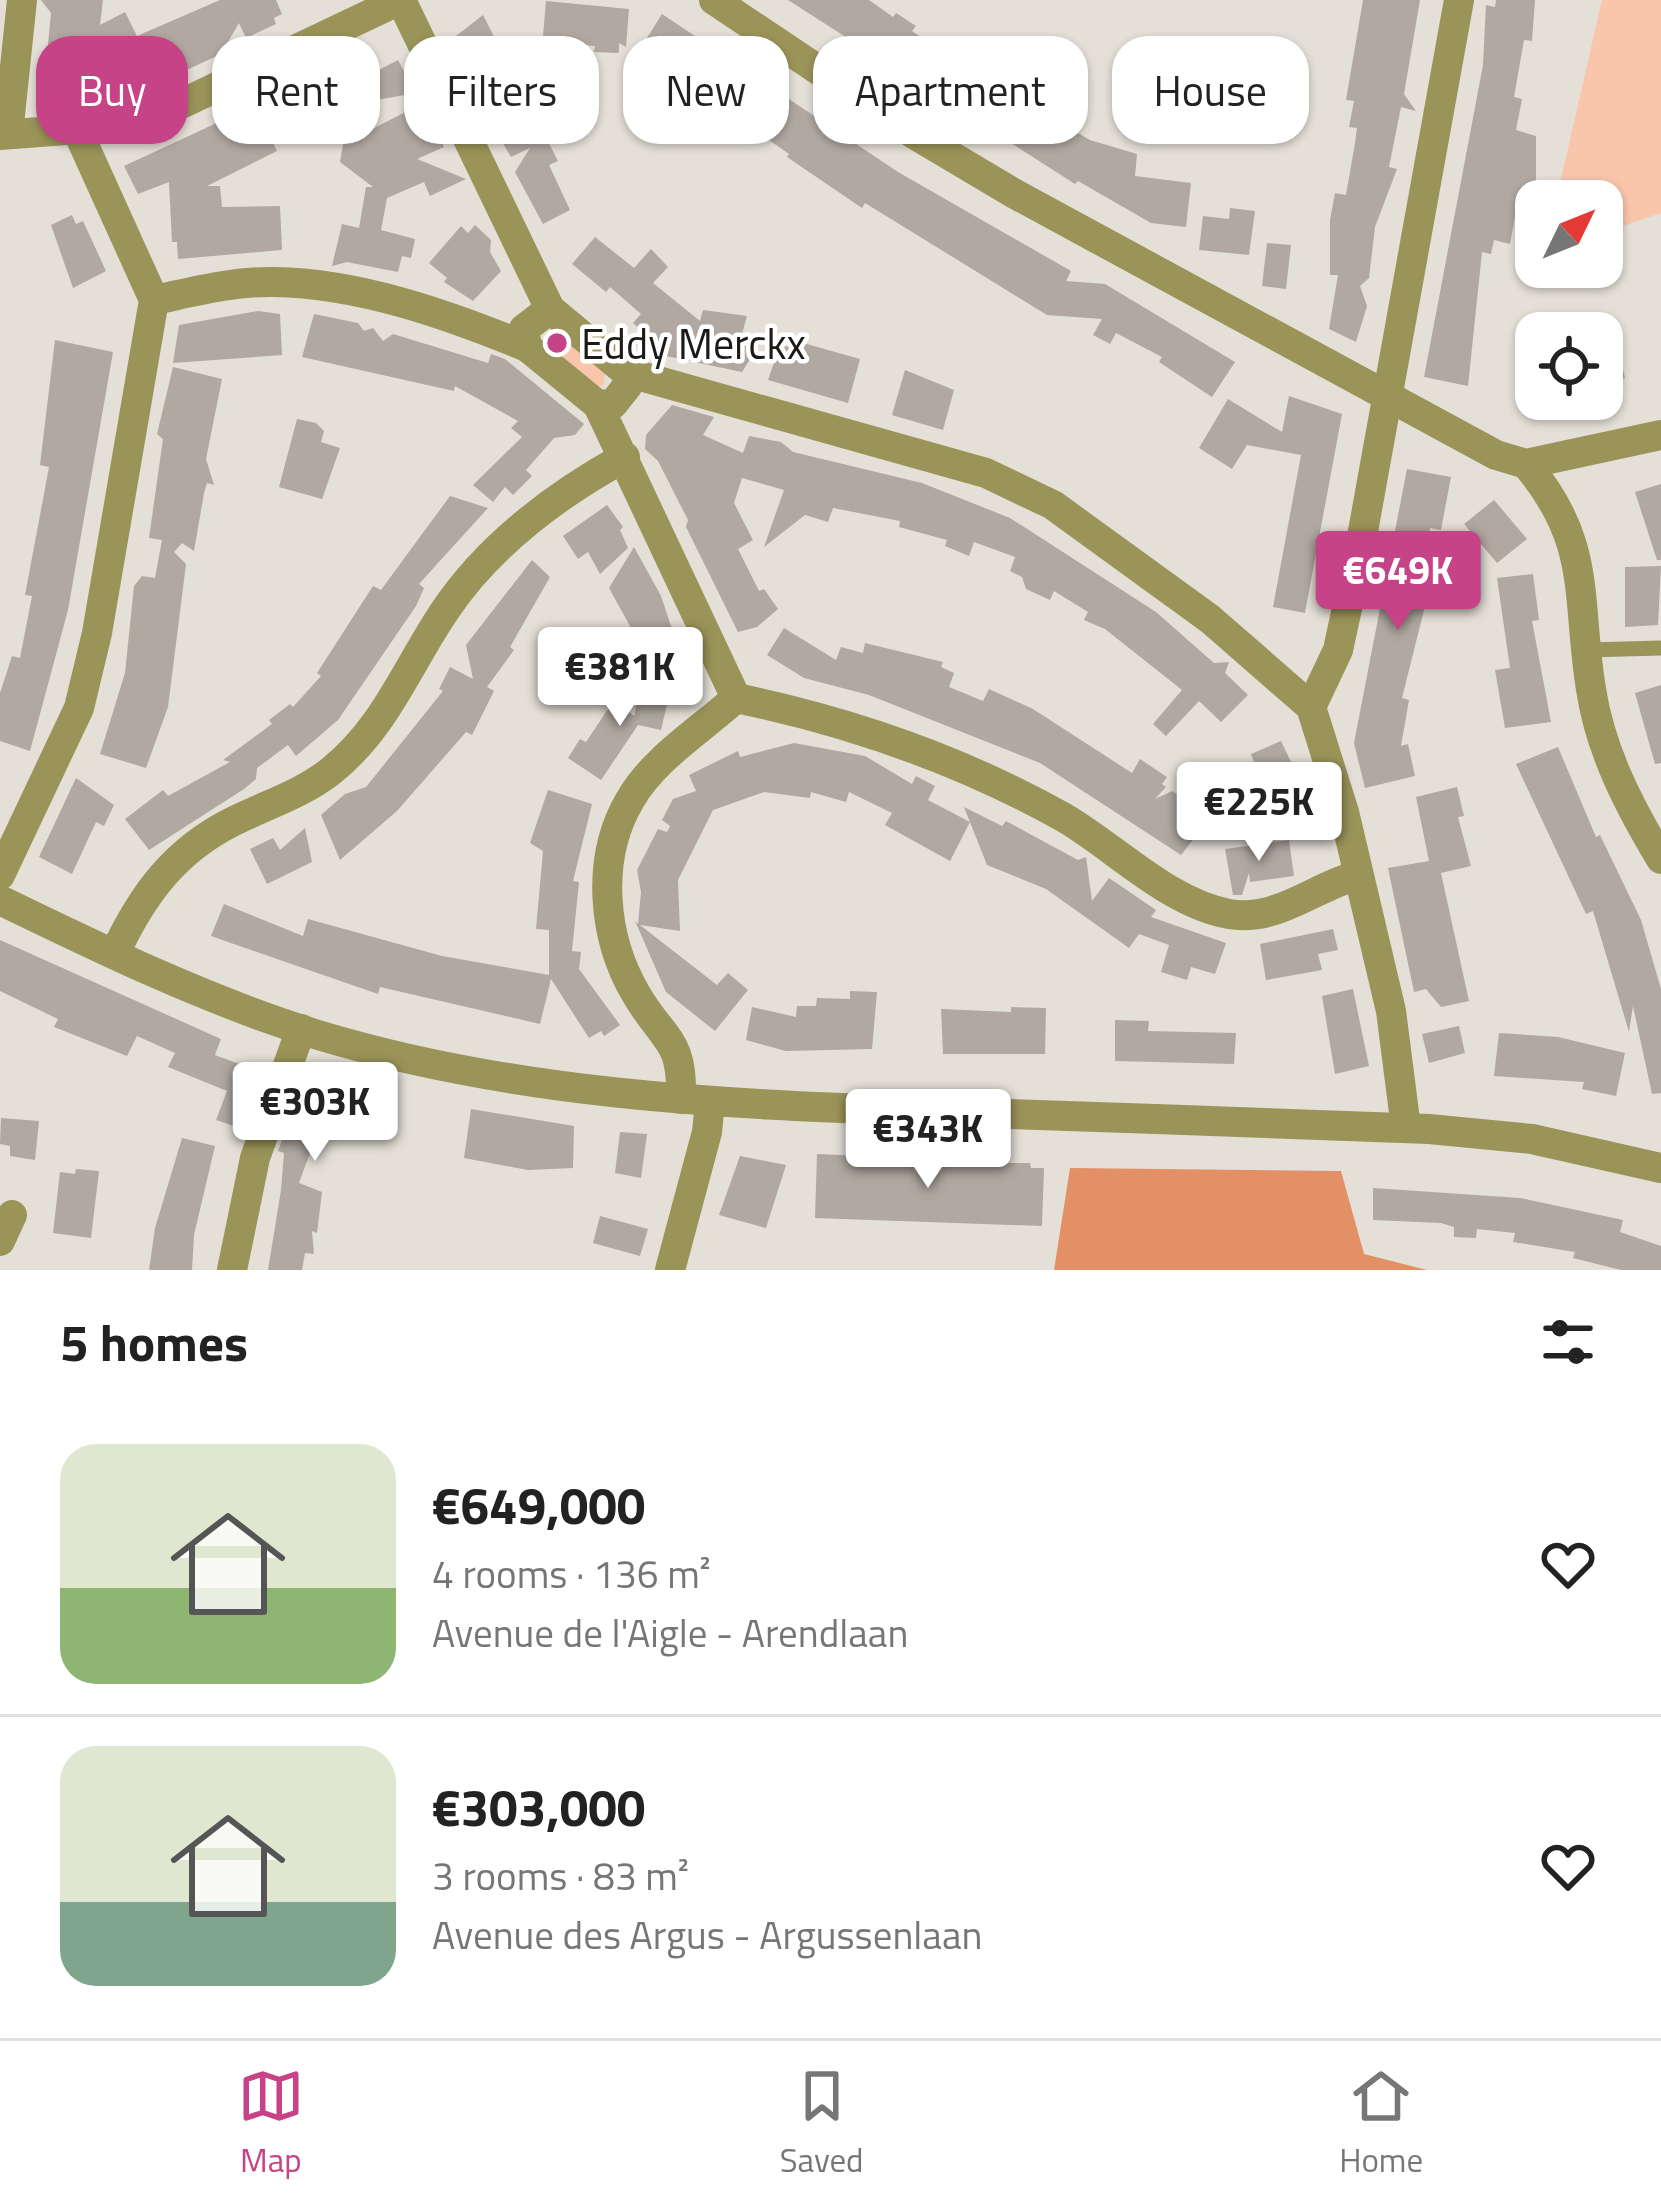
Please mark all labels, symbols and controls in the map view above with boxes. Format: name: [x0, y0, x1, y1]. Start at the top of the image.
chip: Buy: [36, 36, 188, 144]
chip: Rent: [212, 36, 380, 144]
chip: Filters: [404, 36, 599, 144]
chip: New: [623, 36, 789, 144]
chip: Apartment: [813, 36, 1088, 144]
chip: House: [1112, 36, 1309, 144]
north arrow: [1515, 180, 1623, 288]
map controls: [1515, 180, 1623, 420]
place label: Eddy Merckx: [581, 311, 806, 375]
button: locate: [1515, 312, 1623, 420]
marker: Eddy Merckx: [544, 330, 570, 356]
pin: €649K: [1314, 531, 1482, 633]
text: €649K: [1343, 540, 1453, 599]
pin: €381K: [536, 627, 704, 729]
text: €381K: [565, 636, 675, 695]
pin: €225K: [1175, 762, 1343, 864]
text: €225K: [1204, 771, 1314, 830]
pin: €303K: [231, 1062, 399, 1164]
text: €303K: [260, 1071, 370, 1130]
pin: €343K: [844, 1089, 1012, 1191]
text: €343K: [873, 1098, 983, 1157]
text: 5 homes: [60, 1303, 248, 1381]
icon: filters: [1535, 1309, 1601, 1375]
text: €649,000: [432, 1466, 645, 1544]
icon: home: [156, 1492, 300, 1636]
icon: heart: [1535, 1531, 1601, 1597]
text: 4 rooms · 136 m²: [432, 1544, 711, 1603]
text: Avenue de l'Aigle - Arendlaan: [432, 1603, 908, 1662]
text: €303,000: [432, 1768, 645, 1846]
icon: home: [156, 1794, 300, 1938]
icon: heart: [1535, 1833, 1601, 1899]
text: 3 rooms · 83 m²: [432, 1846, 689, 1905]
text: Avenue des Argus - Argussenlaan: [432, 1905, 982, 1964]
tab: Map: [238, 2063, 304, 2185]
tab: Saved: [780, 2063, 864, 2185]
tab: Home: [1339, 2063, 1423, 2185]

